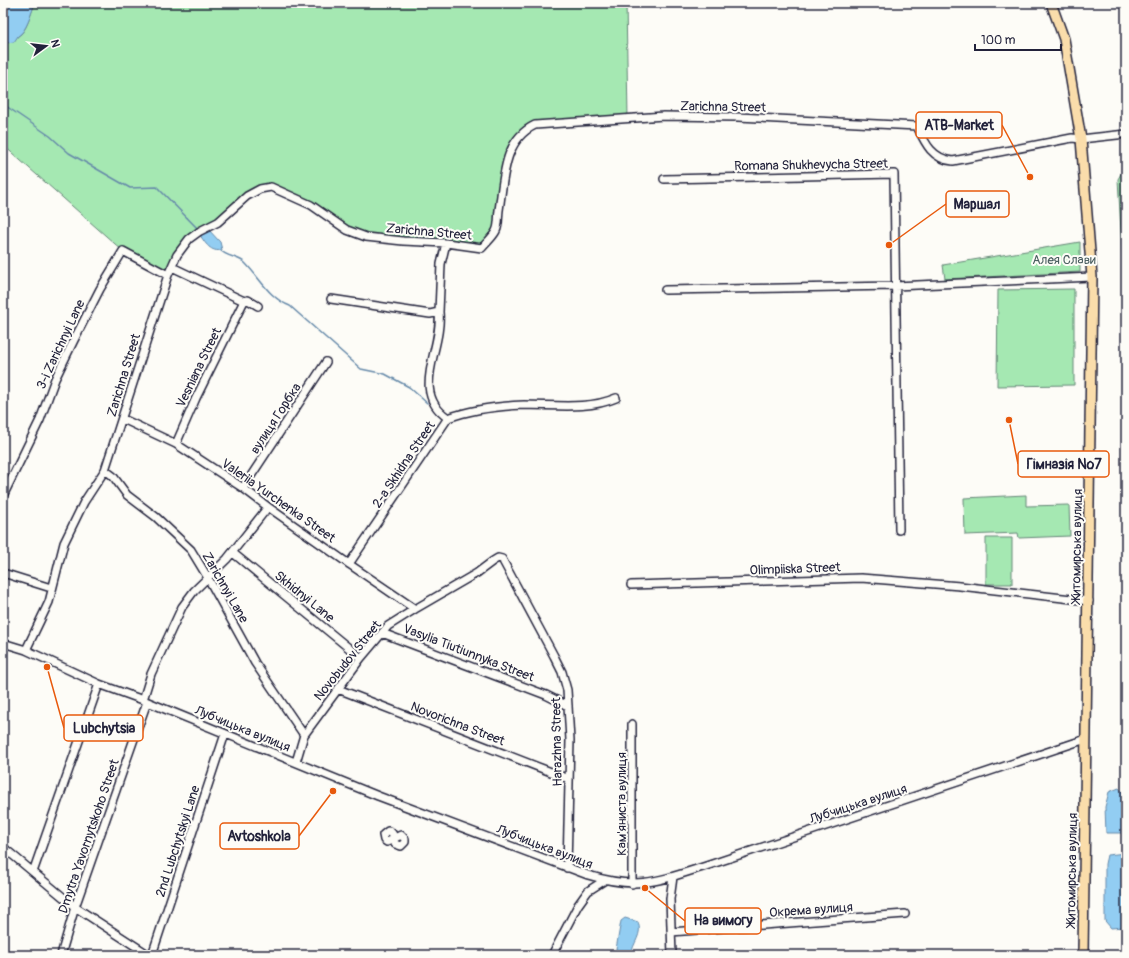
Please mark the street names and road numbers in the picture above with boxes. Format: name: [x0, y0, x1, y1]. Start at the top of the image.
street label: Zarichna Street: [680, 98, 767, 116]
street label: Romana Shukhevycha Street: [734, 156, 889, 174]
street label: Zarichna Street: [385, 220, 473, 244]
street label: 3-i Zarichnyi Lane: [33, 297, 89, 392]
street label: Vesniana Street: [173, 324, 225, 410]
street label: Zarichna Street: [104, 331, 144, 419]
street label: вулиця Горбка: [247, 380, 305, 457]
street label: 2-a Skhidna Street: [369, 418, 439, 511]
street label: Valeriia Yurchenka Street: [218, 455, 339, 547]
street label: Житомирська вулиця: [1068, 489, 1086, 605]
street label: Zarichnyi Lane: [198, 549, 252, 626]
street label: Olimpiiska Street: [749, 559, 842, 579]
street label: Skhidnyi Lane: [271, 568, 338, 626]
street label: Novobudov Street: [311, 617, 385, 704]
street label: Vasylia Tiutiunnyka Street: [401, 621, 537, 686]
street label: Harazhna Street: [548, 696, 566, 787]
street label: Novorichna Street: [408, 699, 508, 750]
street label: Лубчицька вулиця: [192, 702, 293, 755]
street label: Кам'яниста вулиця: [614, 752, 630, 856]
street label: Dmytra Yavornytskoho Street: [55, 757, 123, 915]
street label: Лубчицька вулиця: [807, 781, 909, 828]
street label: 2nd Lubchytskyi Lane: [152, 783, 204, 899]
street label: Житомирська вулиця: [1063, 813, 1081, 929]
street label: Лубчицька вулиця: [493, 821, 595, 873]
street label: Окрема вулиця: [769, 899, 853, 921]

